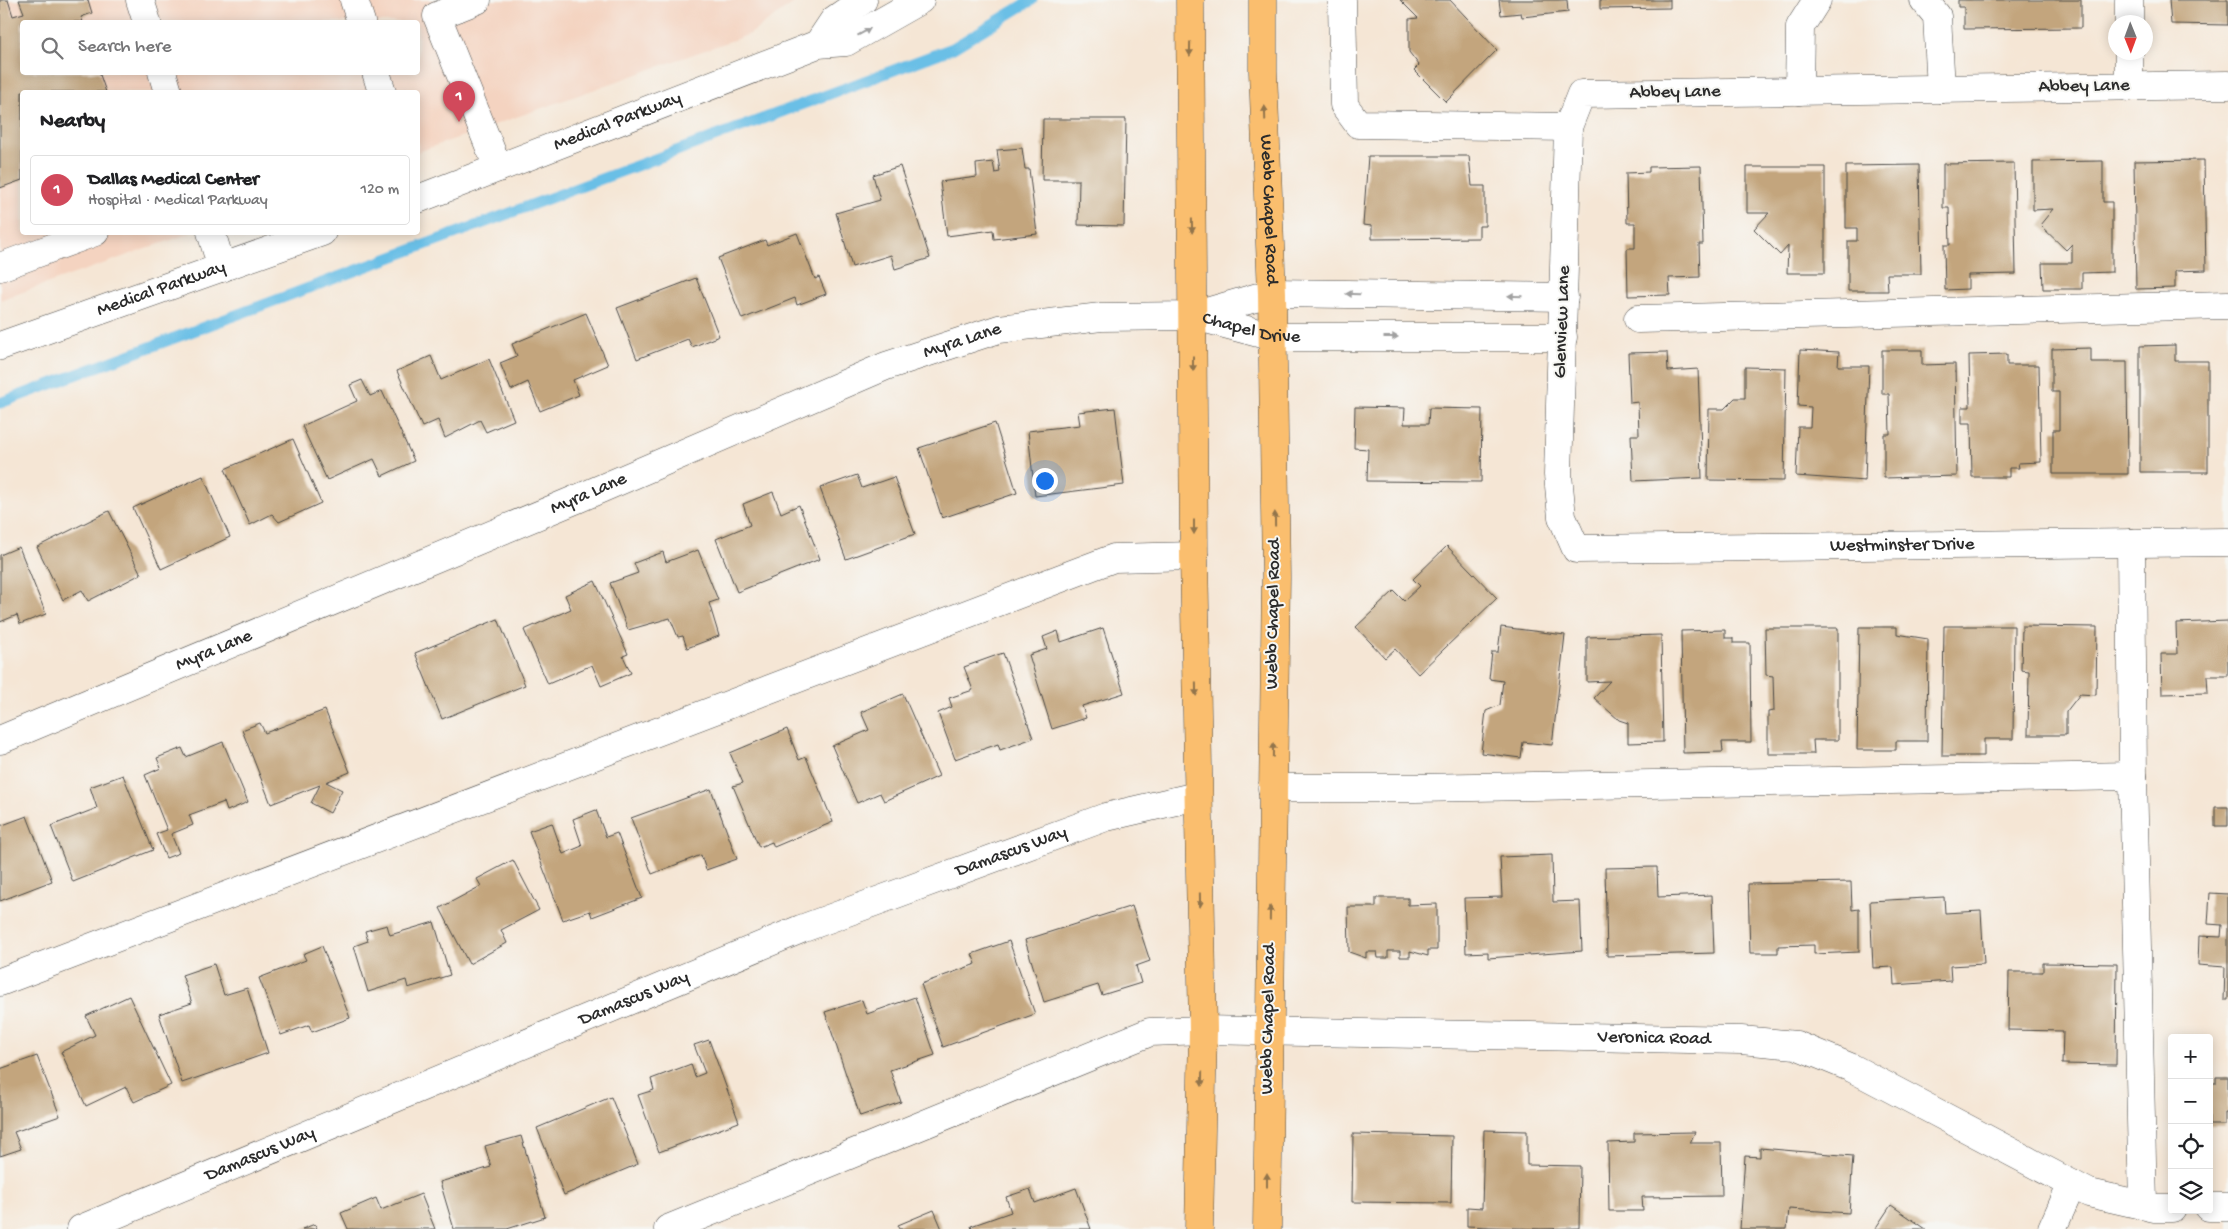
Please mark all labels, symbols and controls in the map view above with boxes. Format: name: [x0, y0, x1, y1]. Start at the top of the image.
north arrow: [2108, 15, 2153, 60]
search box: [20, 20, 420, 75]
one-way arrow: [857, 28, 871, 36]
icon: search: [38, 34, 66, 62]
text: Search here: [78, 36, 172, 59]
one-way arrow: [1186, 41, 1194, 57]
street label: Abbey Lane: [2038, 75, 2130, 99]
pin: 1: [443, 81, 475, 122]
street label: Abbey Lane: [1629, 81, 1721, 105]
street label: Medical Parkway: [550, 86, 685, 157]
one-way arrow: [1260, 105, 1268, 121]
text: Nearby: [40, 110, 105, 135]
street label: Webb Chapel Road: [1254, 134, 1283, 288]
text: Dallas Medical Center: [88, 169, 259, 192]
text: 1: [54, 181, 60, 200]
text: 120 m: [360, 181, 399, 200]
text: Hospital · Medical Parkway: [88, 192, 268, 211]
one-way arrow: [1188, 218, 1196, 234]
street label: Medical Parkway: [94, 255, 229, 322]
street label: Glenview Lane: [1550, 265, 1576, 379]
one-way arrow: [1345, 290, 1361, 298]
one-way arrow: [1507, 292, 1523, 300]
street label: Chapel Drive: [1200, 307, 1301, 349]
street label: Myra Lane: [920, 317, 1004, 365]
one-way arrow: [1384, 333, 1400, 341]
one-way arrow: [1189, 357, 1197, 373]
street label: Myra Lane: [547, 467, 630, 520]
your location: [1032, 468, 1058, 494]
one-way arrow: [1271, 510, 1279, 526]
one-way arrow: [1190, 519, 1198, 535]
street label: Westminster Drive: [1830, 533, 1975, 558]
street label: Webb Chapel Road: [1261, 536, 1287, 690]
street label: Myra Lane: [172, 624, 256, 677]
one-way arrow: [1192, 682, 1200, 698]
one-way arrow: [1269, 742, 1277, 758]
street label: Damascus Way: [951, 821, 1071, 883]
one-way arrow: [1196, 892, 1204, 908]
one-way arrow: [1266, 905, 1274, 921]
street label: Webb Chapel Road: [1256, 941, 1282, 1095]
street label: Damascus Way: [574, 965, 693, 1032]
street label: Veronica Road: [1596, 1026, 1713, 1051]
map controls: [2168, 1034, 2213, 1214]
button: +: [2168, 1034, 2213, 1079]
one-way arrow: [1198, 1071, 1206, 1087]
button: −: [2168, 1079, 2213, 1124]
street label: Damascus Way: [200, 1121, 319, 1188]
button: locate: [2168, 1124, 2213, 1169]
button: layers: [2168, 1169, 2213, 1214]
one-way arrow: [1263, 1172, 1271, 1188]

